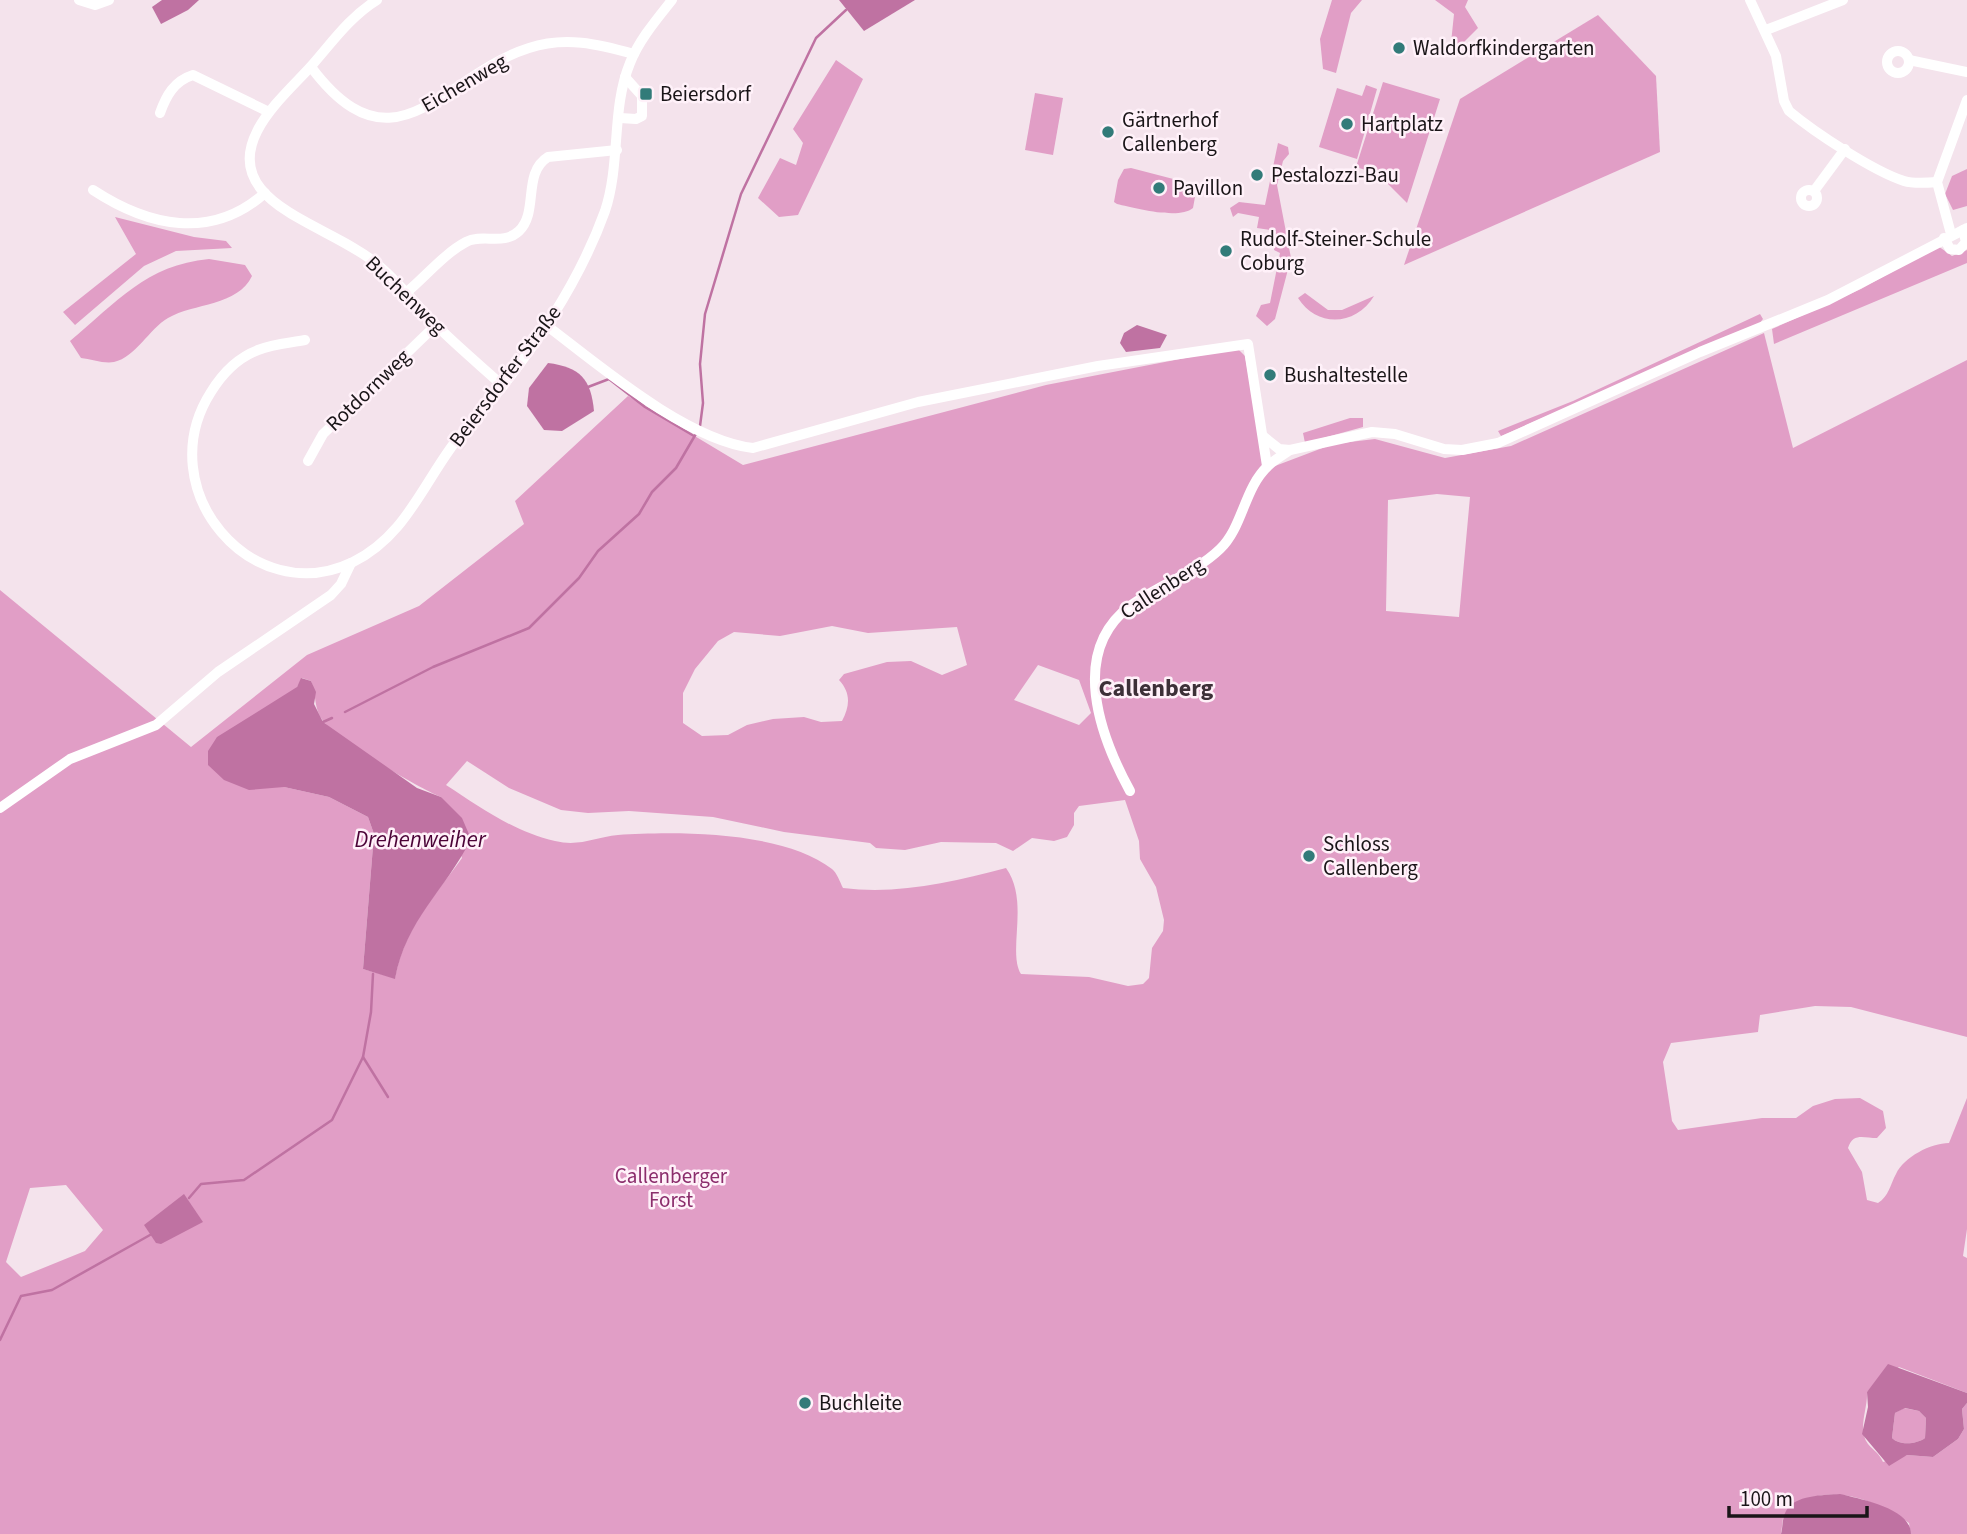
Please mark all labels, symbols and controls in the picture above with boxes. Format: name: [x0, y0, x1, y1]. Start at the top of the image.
place label: Waldorfkindergarten: [1413, 33, 1595, 63]
marker: Waldorfkindergarten: [1391, 40, 1407, 56]
street label: Eichenweg: [415, 46, 513, 120]
place label: Beiersdorf: [660, 79, 752, 109]
marker: Beiersdorf: [638, 86, 654, 102]
place label: Gärtnerhof Callenberg: [1122, 105, 1219, 159]
place label: Hartplatz: [1361, 109, 1443, 139]
marker: Hartplatz: [1339, 116, 1355, 132]
marker: Gärtnerhof Callenberg: [1100, 124, 1116, 140]
place label: Pestalozzi-Bau: [1271, 160, 1399, 190]
marker: Pestalozzi-Bau: [1249, 167, 1265, 183]
place label: Pavillon: [1173, 173, 1243, 203]
marker: Pavillon: [1151, 180, 1167, 196]
place label: Rudolf-Steiner-Schule Coburg: [1240, 224, 1431, 278]
marker: Rudolf-Steiner-Schule Coburg: [1218, 243, 1234, 259]
street label: Buchenweg: [359, 249, 454, 342]
street label: Beiersdorfer Straße: [442, 299, 568, 453]
street label: Rotdornweg: [319, 342, 417, 438]
place label: Bushaltestelle: [1284, 360, 1408, 390]
marker: Bushaltestelle: [1262, 367, 1278, 383]
street label: Callenberg: [1114, 549, 1210, 626]
district label: Callenberg: [1099, 671, 1214, 706]
water label: Drehenweiher: [354, 823, 487, 856]
place label: Schloss Callenberg: [1323, 829, 1418, 883]
marker: Schloss Callenberg: [1301, 848, 1317, 864]
park label: Callenberger Forst: [615, 1161, 728, 1215]
place label: Buchleite: [819, 1388, 902, 1418]
marker: Buchleite: [797, 1395, 813, 1411]
scale bar: [1729, 1474, 1867, 1518]
text: 100 m: [1740, 1484, 1793, 1514]

